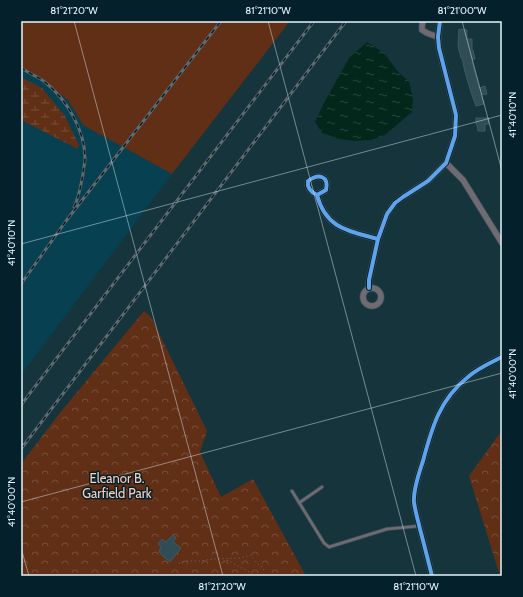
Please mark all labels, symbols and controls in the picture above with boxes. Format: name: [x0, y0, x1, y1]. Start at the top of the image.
text: 81°21'20"W: [50, 4, 98, 17]
text: 81°21'10"W: [245, 4, 291, 17]
text: 81°21'00"W: [437, 4, 487, 17]
text: 41°40'10"N: [506, 92, 519, 138]
text: 41°40'10"N: [5, 220, 18, 266]
text: 41°40'00"N: [506, 349, 519, 399]
park label: Eleanor B. Garfield Park: [82, 470, 152, 501]
text: 41°40'00"N: [5, 477, 18, 527]
text: 81°21'20"W: [198, 580, 246, 593]
text: 81°21'10"W: [393, 580, 439, 593]

